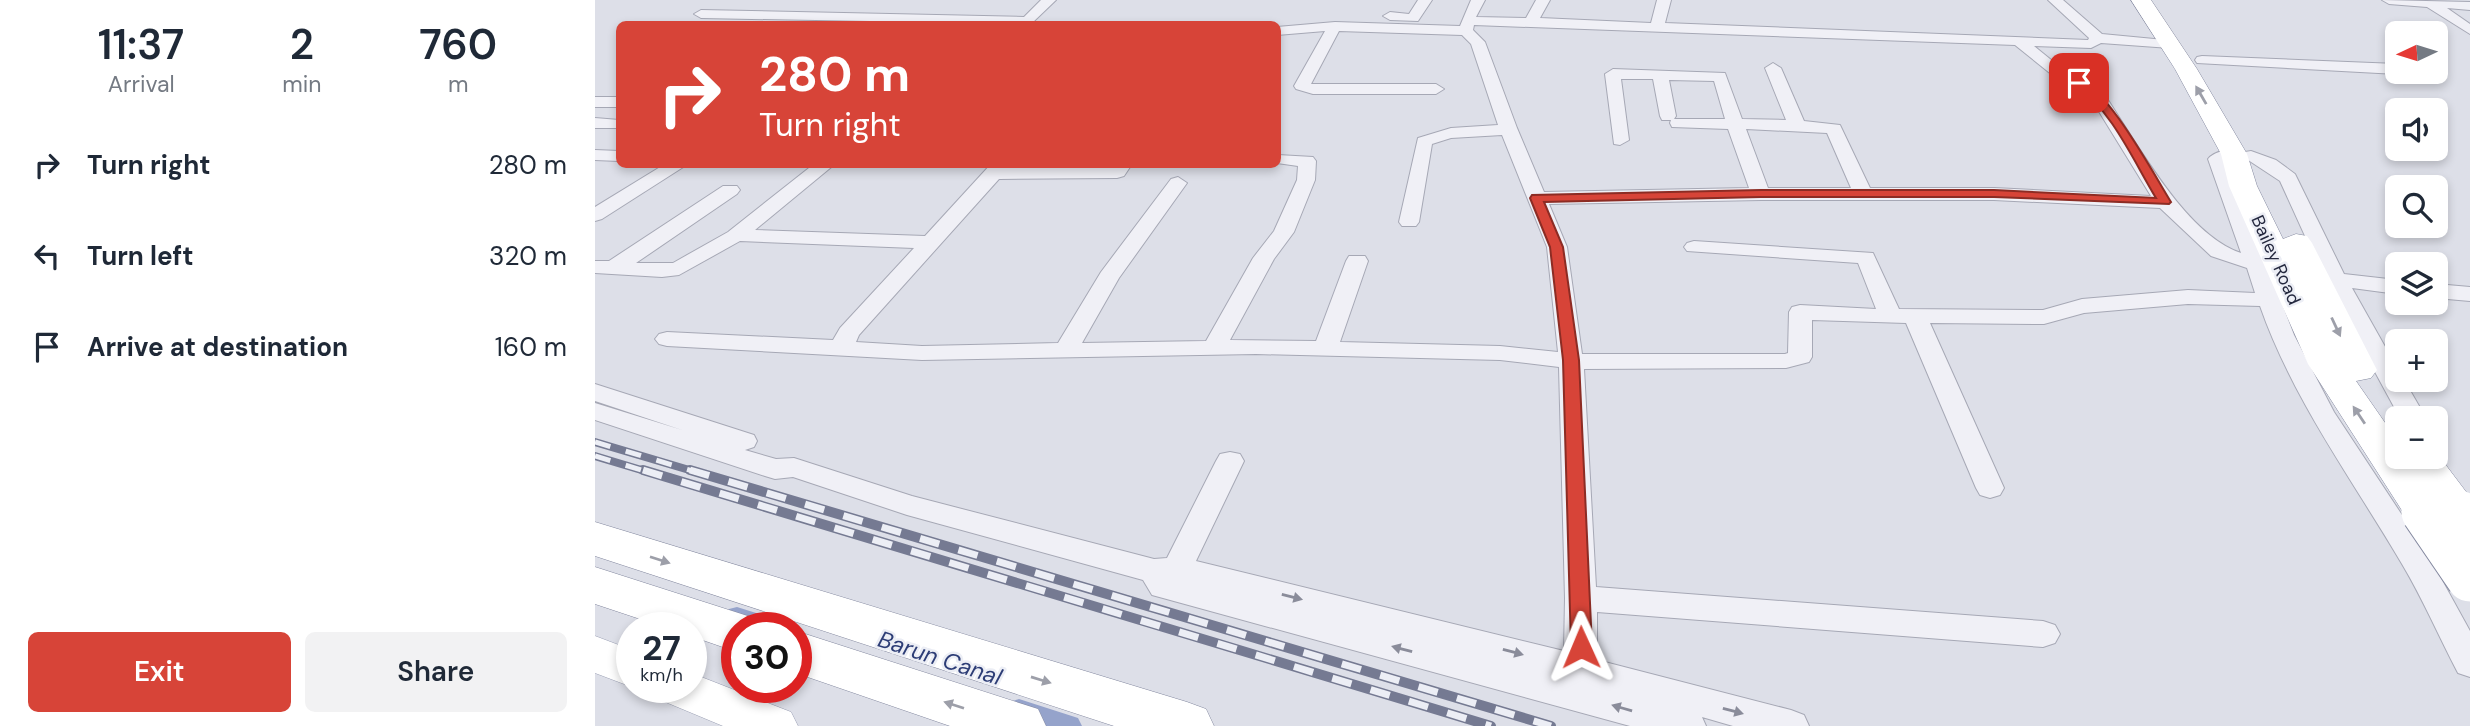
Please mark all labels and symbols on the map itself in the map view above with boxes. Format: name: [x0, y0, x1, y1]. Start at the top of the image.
north arrow: [2385, 21, 2448, 84]
pin: [2049, 53, 2109, 113]
one-way arrow: [2195, 85, 2207, 104]
street label: Bailey Road: [2246, 211, 2306, 309]
one-way arrow: [2330, 317, 2342, 337]
one-way arrow: [2353, 405, 2366, 425]
one-way arrow: [650, 555, 671, 566]
one-way arrow: [1281, 592, 1303, 603]
position arrow: [1544, 610, 1618, 684]
speed limit sign: 30: [721, 612, 812, 703]
water label: Barun Canal: [874, 624, 1006, 692]
one-way arrow: [1391, 643, 1413, 654]
one-way arrow: [1503, 648, 1524, 658]
one-way arrow: [1030, 675, 1051, 686]
one-way arrow: [943, 699, 964, 709]
one-way arrow: [1611, 702, 1632, 712]
one-way arrow: [1722, 706, 1744, 717]

